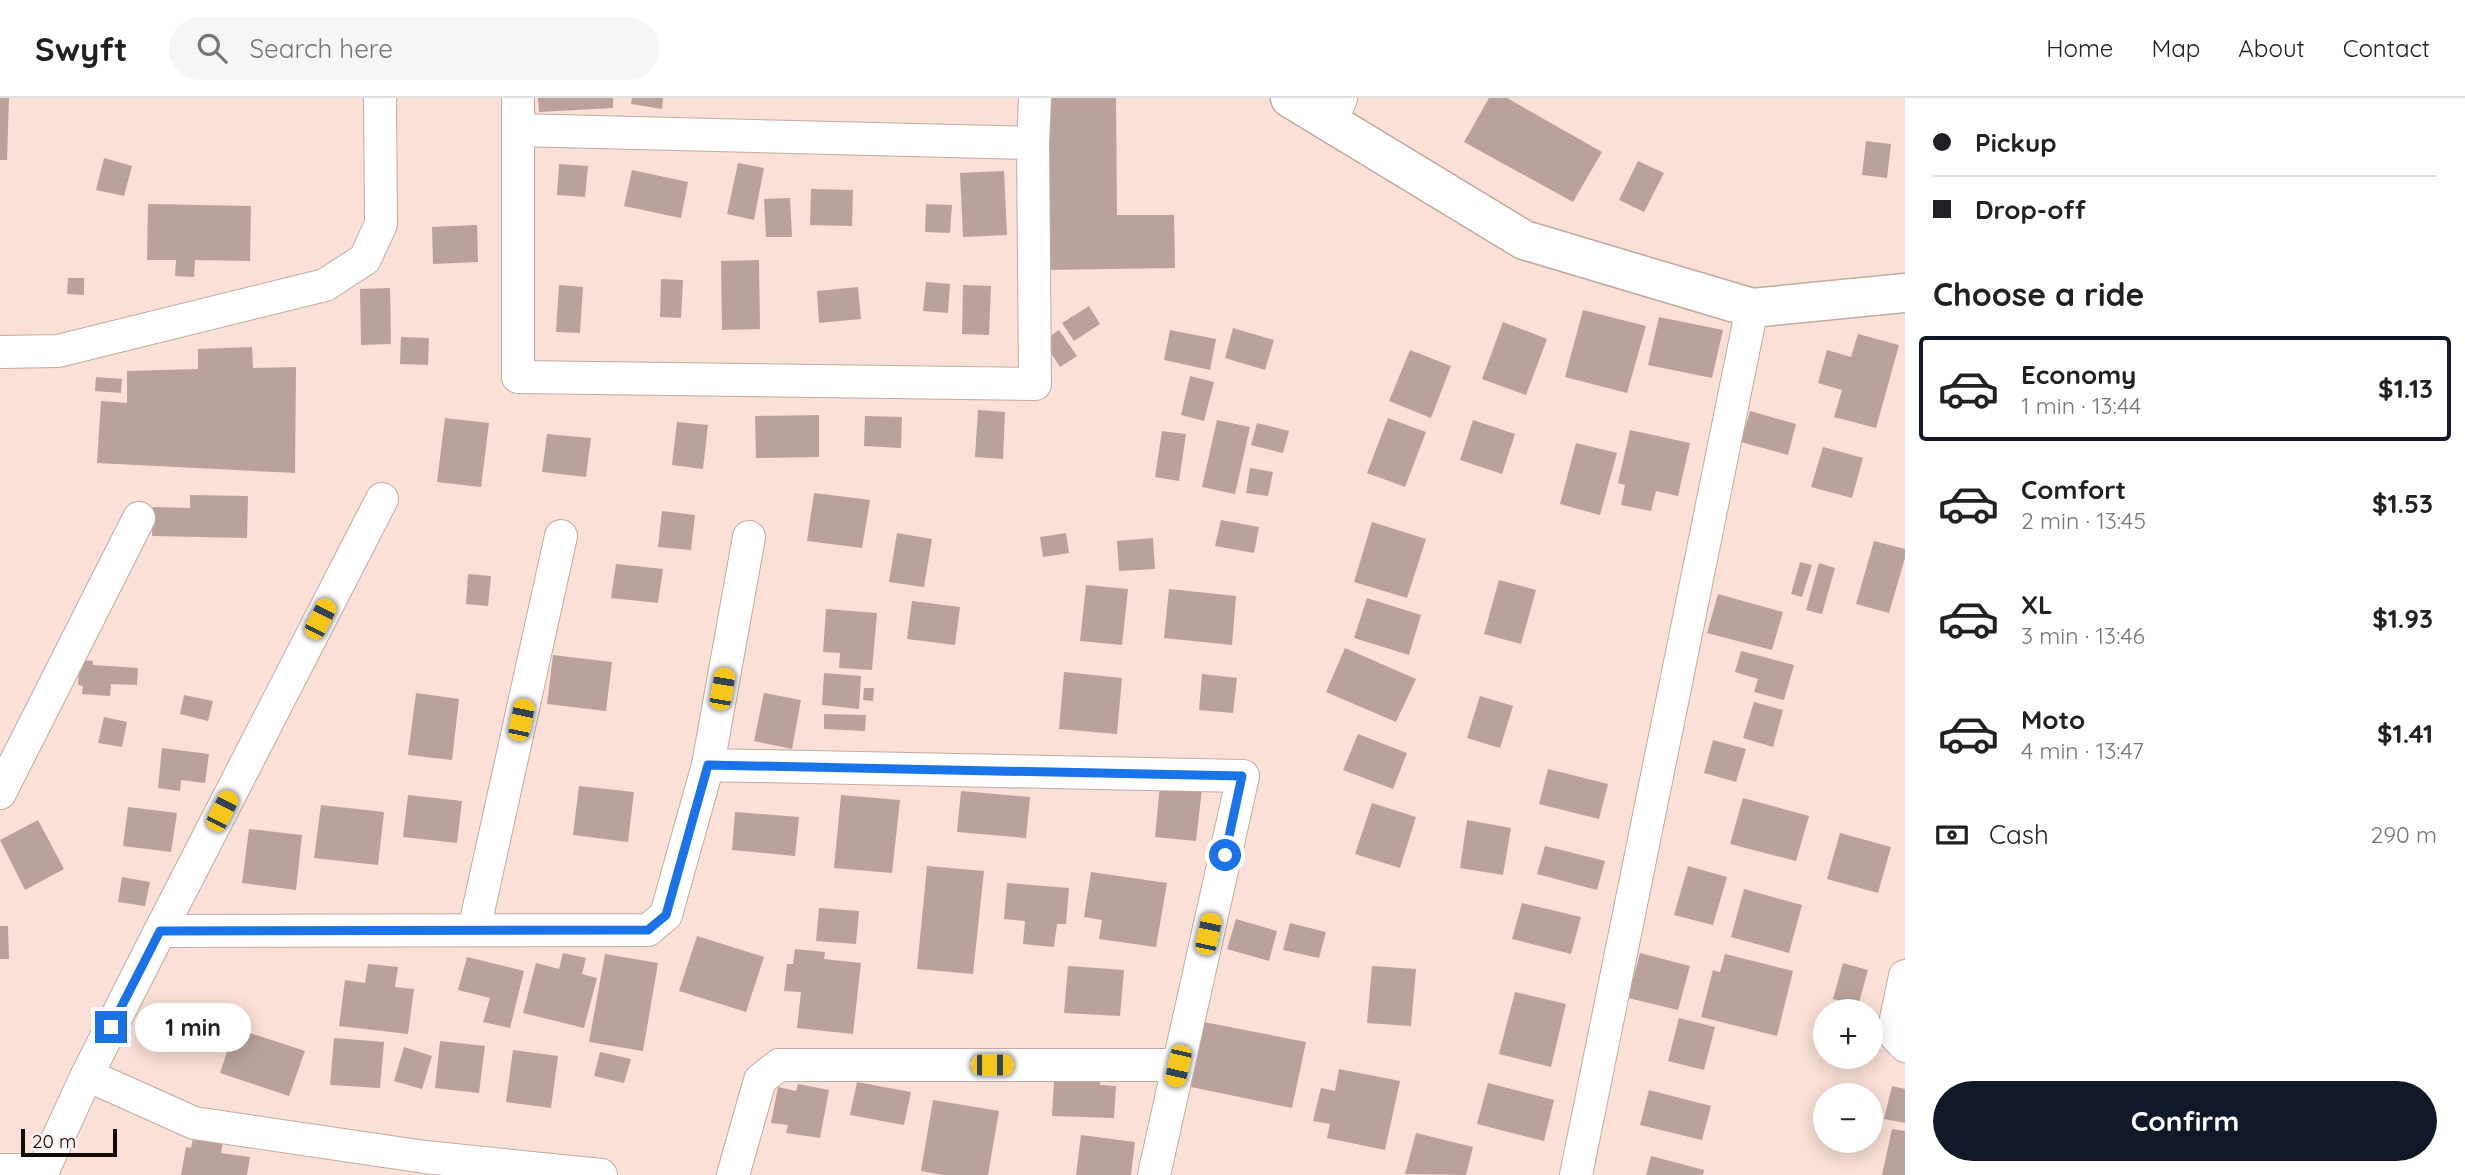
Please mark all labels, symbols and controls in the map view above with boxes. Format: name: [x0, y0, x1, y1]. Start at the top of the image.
search box: [169, 17, 659, 80]
text: Swyft: [35, 28, 127, 69]
icon: search: [193, 29, 231, 67]
text: Search here: [249, 32, 393, 65]
text: Home: [2046, 33, 2113, 63]
text: Map: [2151, 33, 2200, 63]
text: About: [2238, 33, 2305, 63]
text: Contact: [2343, 33, 2430, 63]
text: Pickup: [1975, 126, 2057, 159]
text: Drop-off: [1975, 193, 2086, 226]
text: Choose a ride: [1933, 274, 2145, 314]
icon: car: [1937, 357, 2000, 420]
text: Economy: [2021, 358, 2136, 391]
text: $1.13: [2378, 372, 2433, 405]
text: 1 min · 13:44: [2021, 391, 2141, 420]
icon: car: [1937, 472, 2000, 535]
text: Comfort: [2021, 473, 2126, 506]
text: $1.53: [2372, 487, 2433, 520]
text: 2 min · 13:45: [2021, 506, 2146, 535]
icon: car: [1937, 587, 2000, 650]
text: XL: [2021, 588, 2053, 621]
car: [302, 596, 339, 642]
text: $1.93: [2372, 602, 2433, 635]
text: 3 min · 13:46: [2021, 621, 2145, 650]
car: [709, 666, 736, 712]
car: [507, 697, 536, 743]
icon: car: [1937, 702, 2000, 765]
text: Moto: [2021, 703, 2085, 736]
text: $1.41: [2377, 717, 2433, 750]
text: 4 min · 13:47: [2021, 736, 2144, 765]
car: [204, 788, 241, 834]
icon: cash: [1933, 816, 1971, 854]
text: Cash: [1989, 818, 2049, 851]
text: 290 m: [2370, 820, 2437, 849]
route start: [1209, 839, 1241, 871]
car: [1194, 911, 1223, 957]
map controls: [1813, 999, 1883, 1153]
button: +: [1813, 999, 1883, 1069]
callout: 1 min: [136, 1002, 251, 1052]
route end: [95, 1011, 127, 1043]
text: 1 min: [165, 1013, 221, 1042]
car: [1164, 1043, 1193, 1089]
car: [972, 1055, 1014, 1076]
button: Confirm: [1933, 1081, 2437, 1161]
button: −: [1813, 1083, 1883, 1153]
scale bar: [21, 1126, 117, 1158]
text: 20 m: [32, 1129, 76, 1153]

